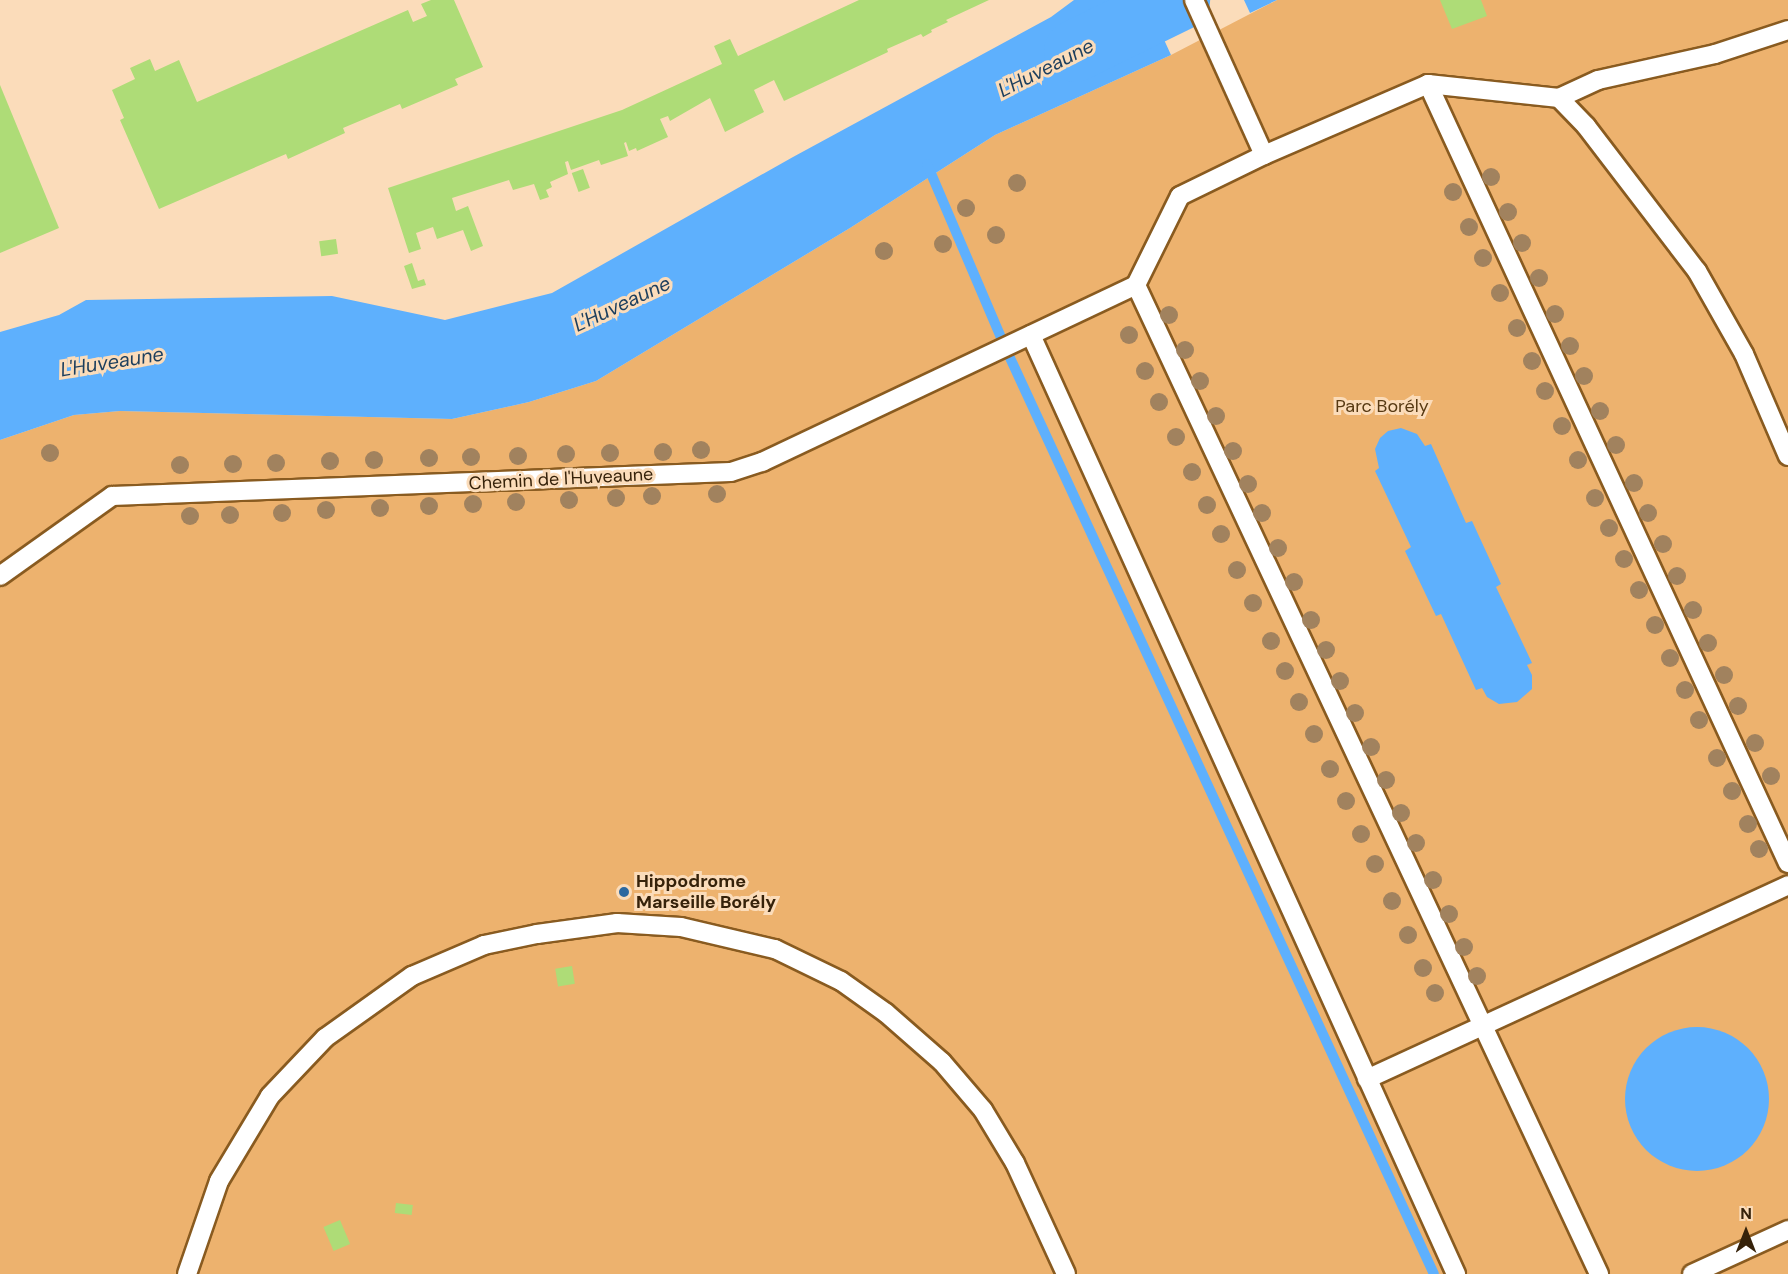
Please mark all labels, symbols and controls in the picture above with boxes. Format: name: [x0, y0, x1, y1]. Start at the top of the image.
water label: L'Huveaune: [994, 34, 1098, 102]
water label: L'Huveaune: [570, 271, 674, 337]
water label: L'Huveaune: [59, 342, 165, 382]
park label: Parc Borély: [1335, 395, 1429, 417]
street label: Chemin de l'Huveaune: [468, 463, 654, 495]
place label: Hippodrome Marseille Borély: [636, 871, 776, 914]
marker: Hippodrome Marseille Borély: [617, 885, 631, 899]
north arrow: [1716, 1202, 1776, 1262]
text: N: [1740, 1203, 1752, 1224]

